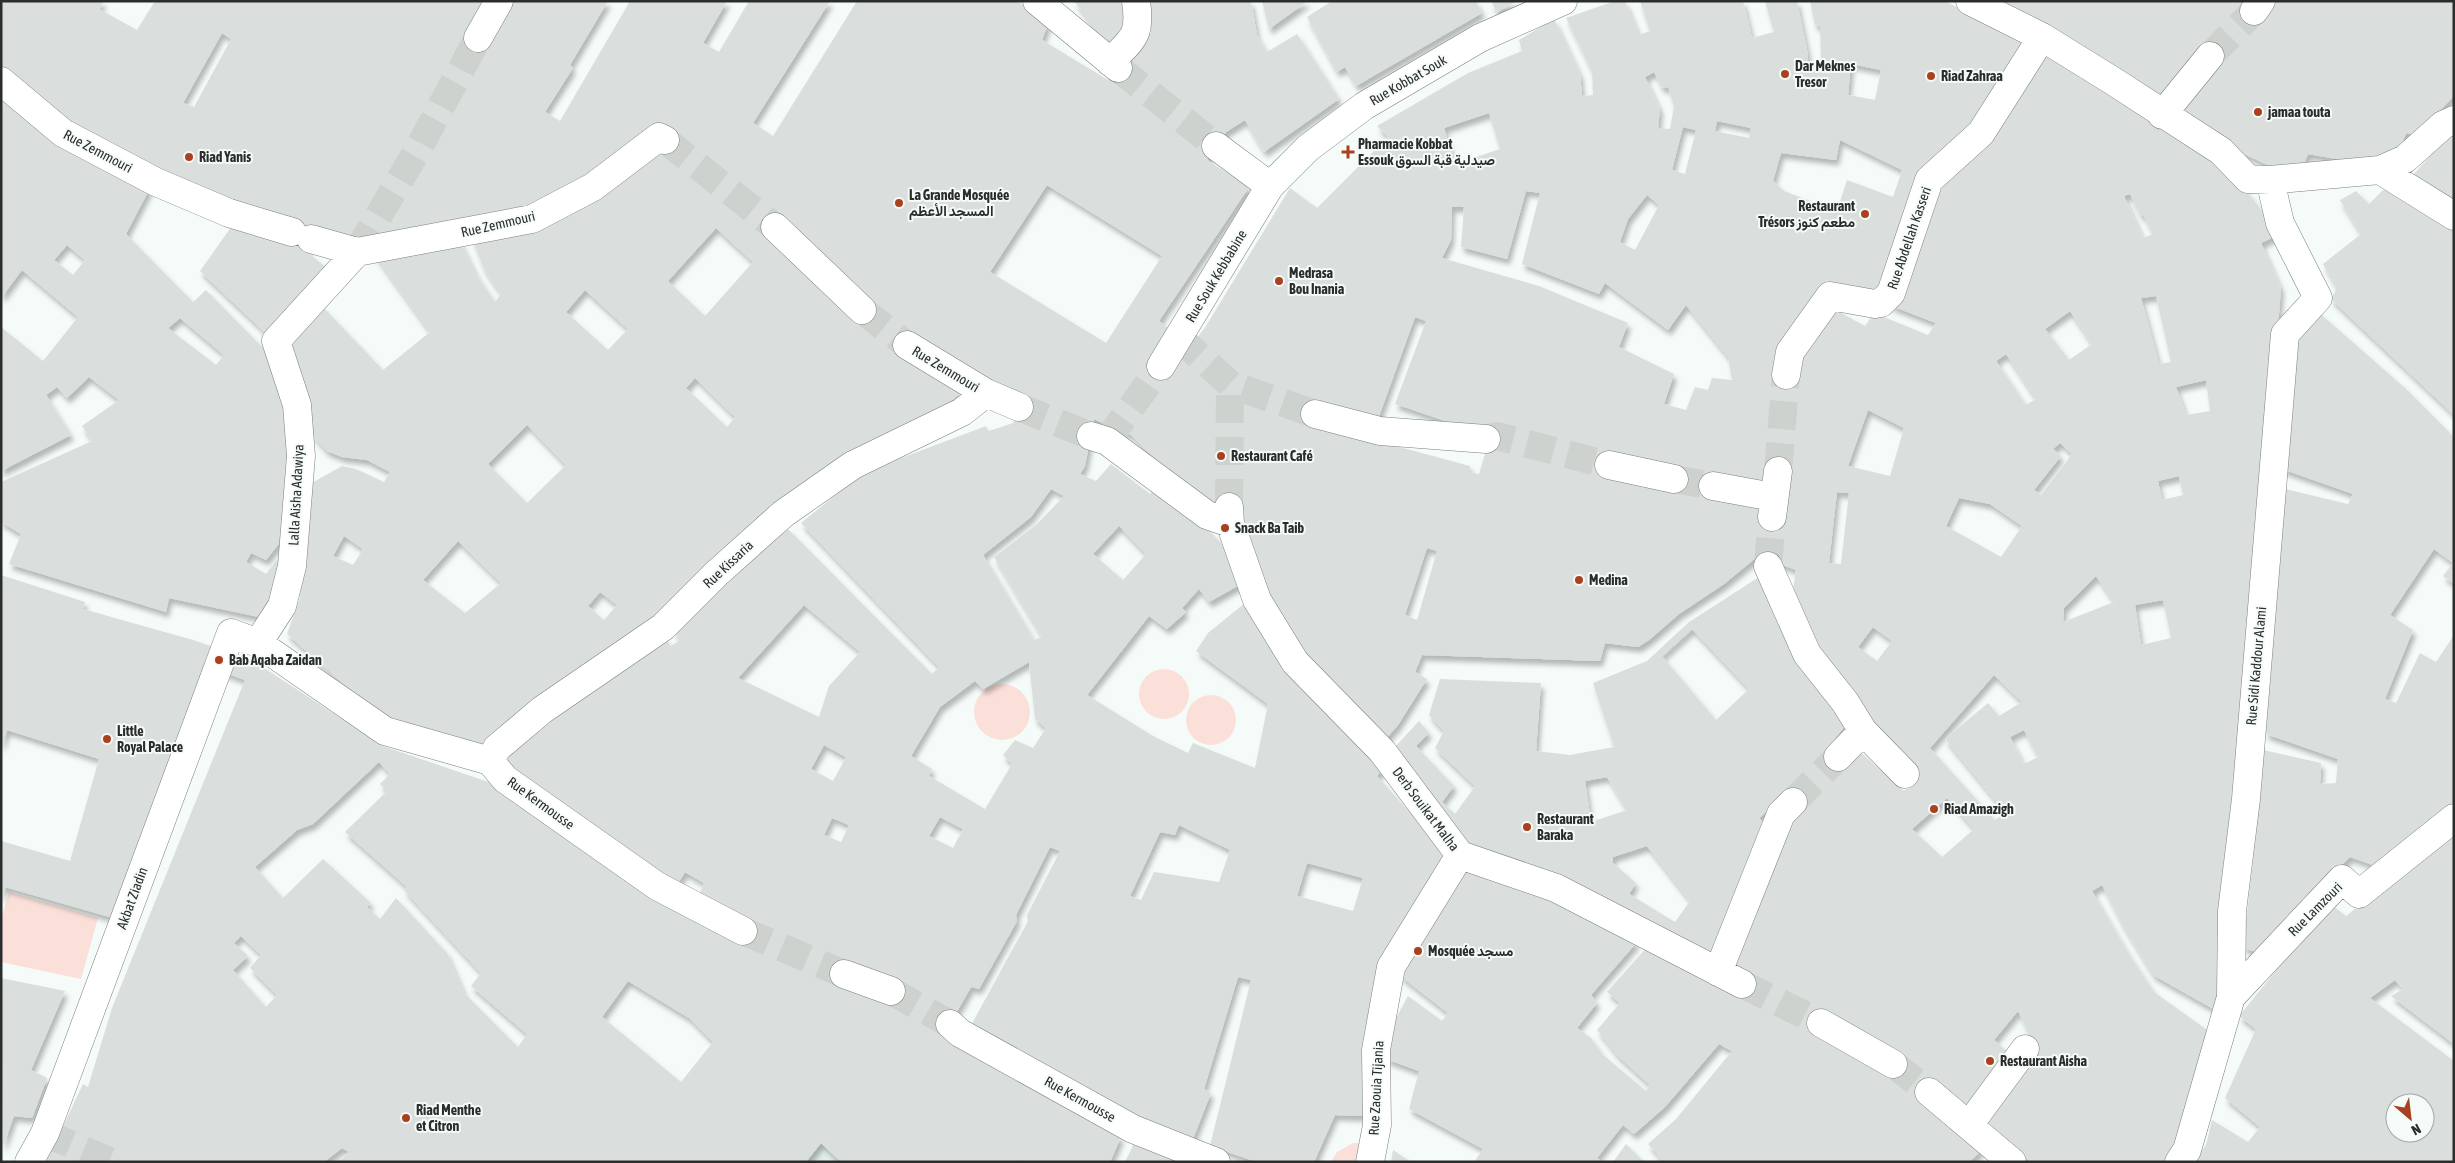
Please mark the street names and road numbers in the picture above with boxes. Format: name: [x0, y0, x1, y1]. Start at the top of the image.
street label: Rue Kobbat Souk: [1367, 51, 1449, 109]
street label: Rue Zemmouri: [61, 126, 135, 176]
street label: Rue Abdellah Kasseri: [1884, 184, 1934, 292]
street label: Rue Zemmouri: [459, 208, 537, 240]
street label: Rue Souk Kebbabine: [1182, 227, 1250, 325]
street label: Rue Zemmouri: [910, 343, 982, 395]
street label: Lalla Aisha Adawiya: [285, 444, 307, 546]
street label: Rue Kissaria: [700, 537, 756, 591]
street label: Rue Sidi Kaddour Alami: [2243, 606, 2269, 726]
street label: Derb Souikat Malha: [1389, 764, 1463, 854]
street label: Rue Kermousse: [504, 773, 578, 833]
street label: Akbat Ziadin: [113, 865, 151, 931]
street label: Rue Lamzouri: [2285, 879, 2345, 939]
street label: Rue Zaouia Tijania: [1366, 1040, 1386, 1136]
street label: Rue Kermousse: [1042, 1073, 1118, 1125]

